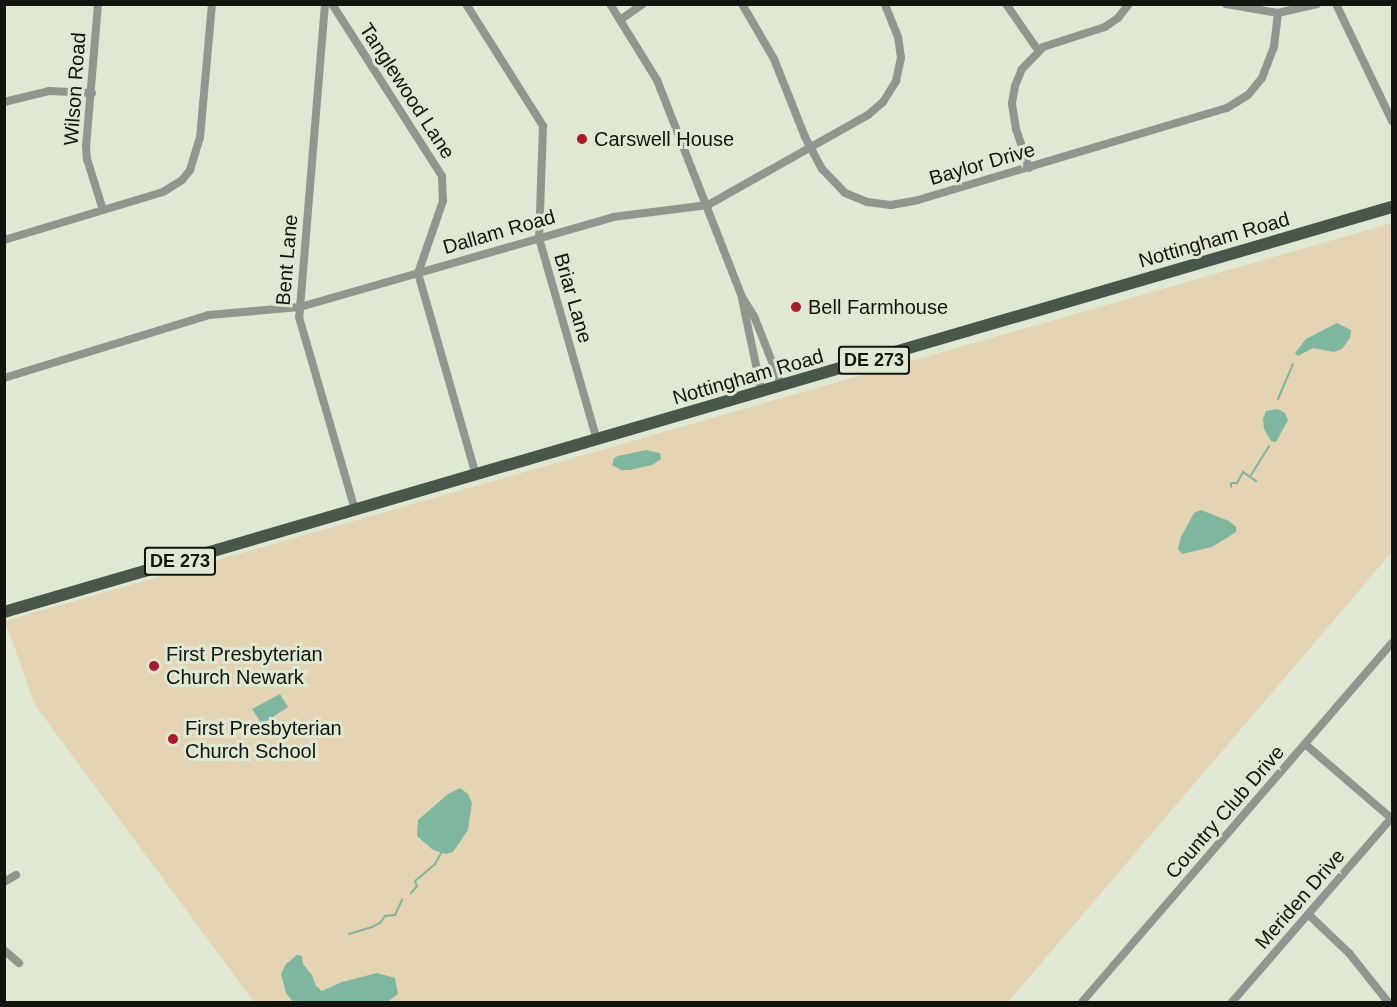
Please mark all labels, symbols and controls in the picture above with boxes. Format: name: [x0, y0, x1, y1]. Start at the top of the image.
street label: Tanglewood Lane: [354, 19, 460, 163]
street label: Wilson Road: [59, 32, 91, 146]
place label: Carswell House: [594, 127, 734, 151]
marker: Carswell House: [575, 132, 589, 146]
street label: Baylor Drive: [926, 137, 1038, 191]
street label: Dallam Road: [440, 205, 558, 259]
street label: Nottingham Road: [1136, 207, 1292, 273]
street label: Bent Lane: [271, 214, 303, 306]
street label: Briar Lane: [549, 250, 597, 346]
place label: Bell Farmhouse: [808, 295, 948, 319]
marker: Bell Farmhouse: [789, 300, 803, 314]
street label: Nottingham Road: [670, 344, 826, 410]
road number: DE 273: [836, 345, 912, 375]
road number: DE 273: [142, 546, 218, 576]
place label: First Presbyterian Church Newark: [166, 642, 323, 689]
marker: First Presbyterian Church Newark: [147, 659, 161, 673]
place label: First Presbyterian Church School: [185, 716, 342, 763]
marker: First Presbyterian Church School: [166, 732, 180, 746]
street label: Country Club Drive: [1161, 740, 1289, 884]
street label: Meriden Drive: [1250, 844, 1350, 954]

